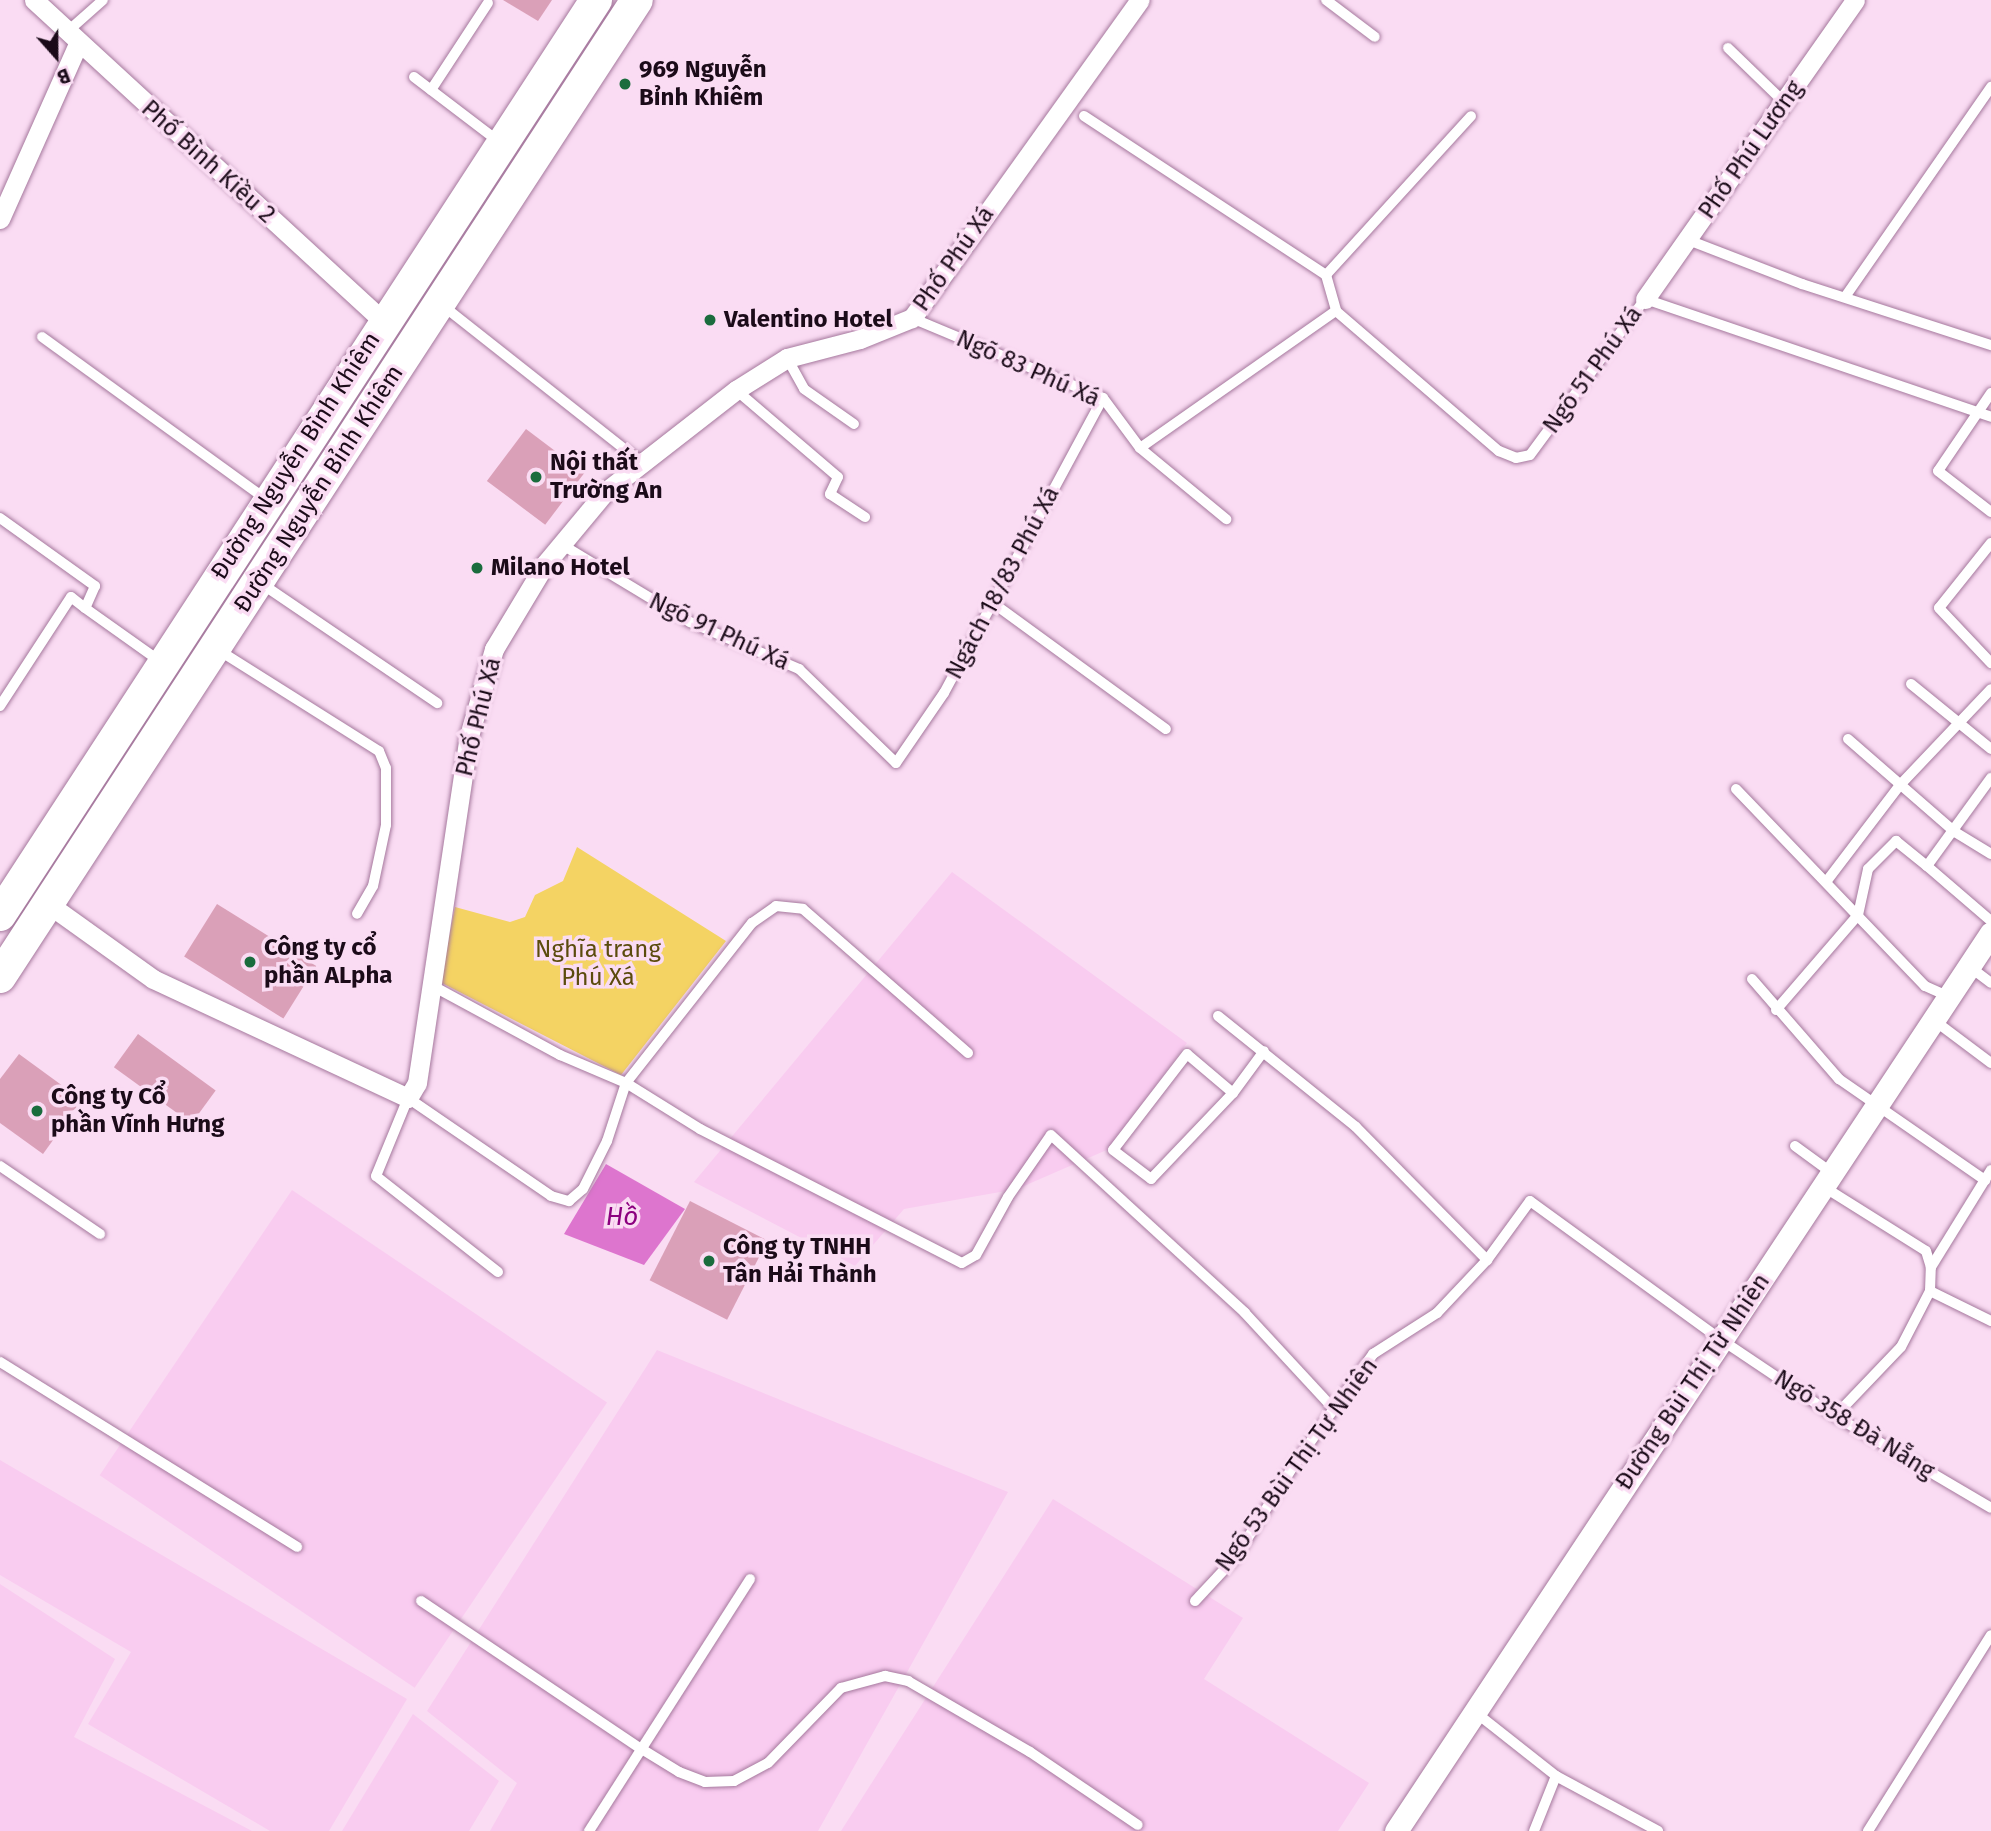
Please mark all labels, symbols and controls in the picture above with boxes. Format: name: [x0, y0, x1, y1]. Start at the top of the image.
north arrow: [21, 21, 91, 91]
place label: 969 Nguyễn Bỉnh Khiêm: [639, 56, 767, 112]
text: B: [54, 63, 73, 89]
street label: Phố Phú Lương: [1693, 75, 1809, 225]
marker: 969 Nguyễn Bỉnh Khiêm: [617, 76, 633, 92]
street label: Phố Bình Kiều 2: [135, 94, 281, 230]
street label: Phố Phú Xá: [907, 201, 1001, 317]
street label: Ngõ 51 Phú Xá: [1537, 301, 1649, 439]
place label: Valentino Hotel: [724, 306, 893, 334]
marker: Valentino Hotel: [702, 312, 718, 328]
street label: Ngõ 83 Phú Xá: [952, 325, 1104, 413]
street label: Đường Nguyễn Bình Khiêm: [205, 327, 387, 585]
street label: Đường Nguyễn Bỉnh Khiêm: [228, 360, 410, 618]
place label: Nội thất Trường An: [550, 449, 663, 505]
marker: Nội thất Trường An: [528, 469, 544, 485]
street label: Ngách 18/83 Phú Xá: [940, 482, 1066, 684]
place label: Milano Hotel: [491, 554, 630, 582]
marker: Milano Hotel: [469, 560, 485, 576]
street label: Ngõ 91 Phú Xá: [644, 587, 794, 677]
street label: Phố Phú Xá: [450, 655, 508, 779]
place label: Công ty cổ phần ALpha: [264, 934, 392, 990]
park label: Nghĩa trang Phú Xá: [535, 936, 661, 992]
marker: Công ty cổ phần ALpha: [242, 954, 258, 970]
place label: Công ty Cổ phần Vĩnh Hưng: [51, 1083, 224, 1139]
marker: Công ty Cổ phần Vĩnh Hưng: [29, 1103, 45, 1119]
water label: Hồ: [606, 1201, 638, 1233]
place label: Công ty TNHH Tân Hải Thành: [723, 1233, 877, 1289]
marker: Công ty TNHH Tân Hải Thành: [701, 1253, 717, 1269]
street label: Đường Bùi Thị Từ Nhiên: [1610, 1268, 1776, 1496]
street label: Ngõ 53 Bùi Thị Tự Nhiên: [1210, 1353, 1384, 1577]
street label: Ngõ 358 Đà Nẵng: [1769, 1364, 1939, 1486]

